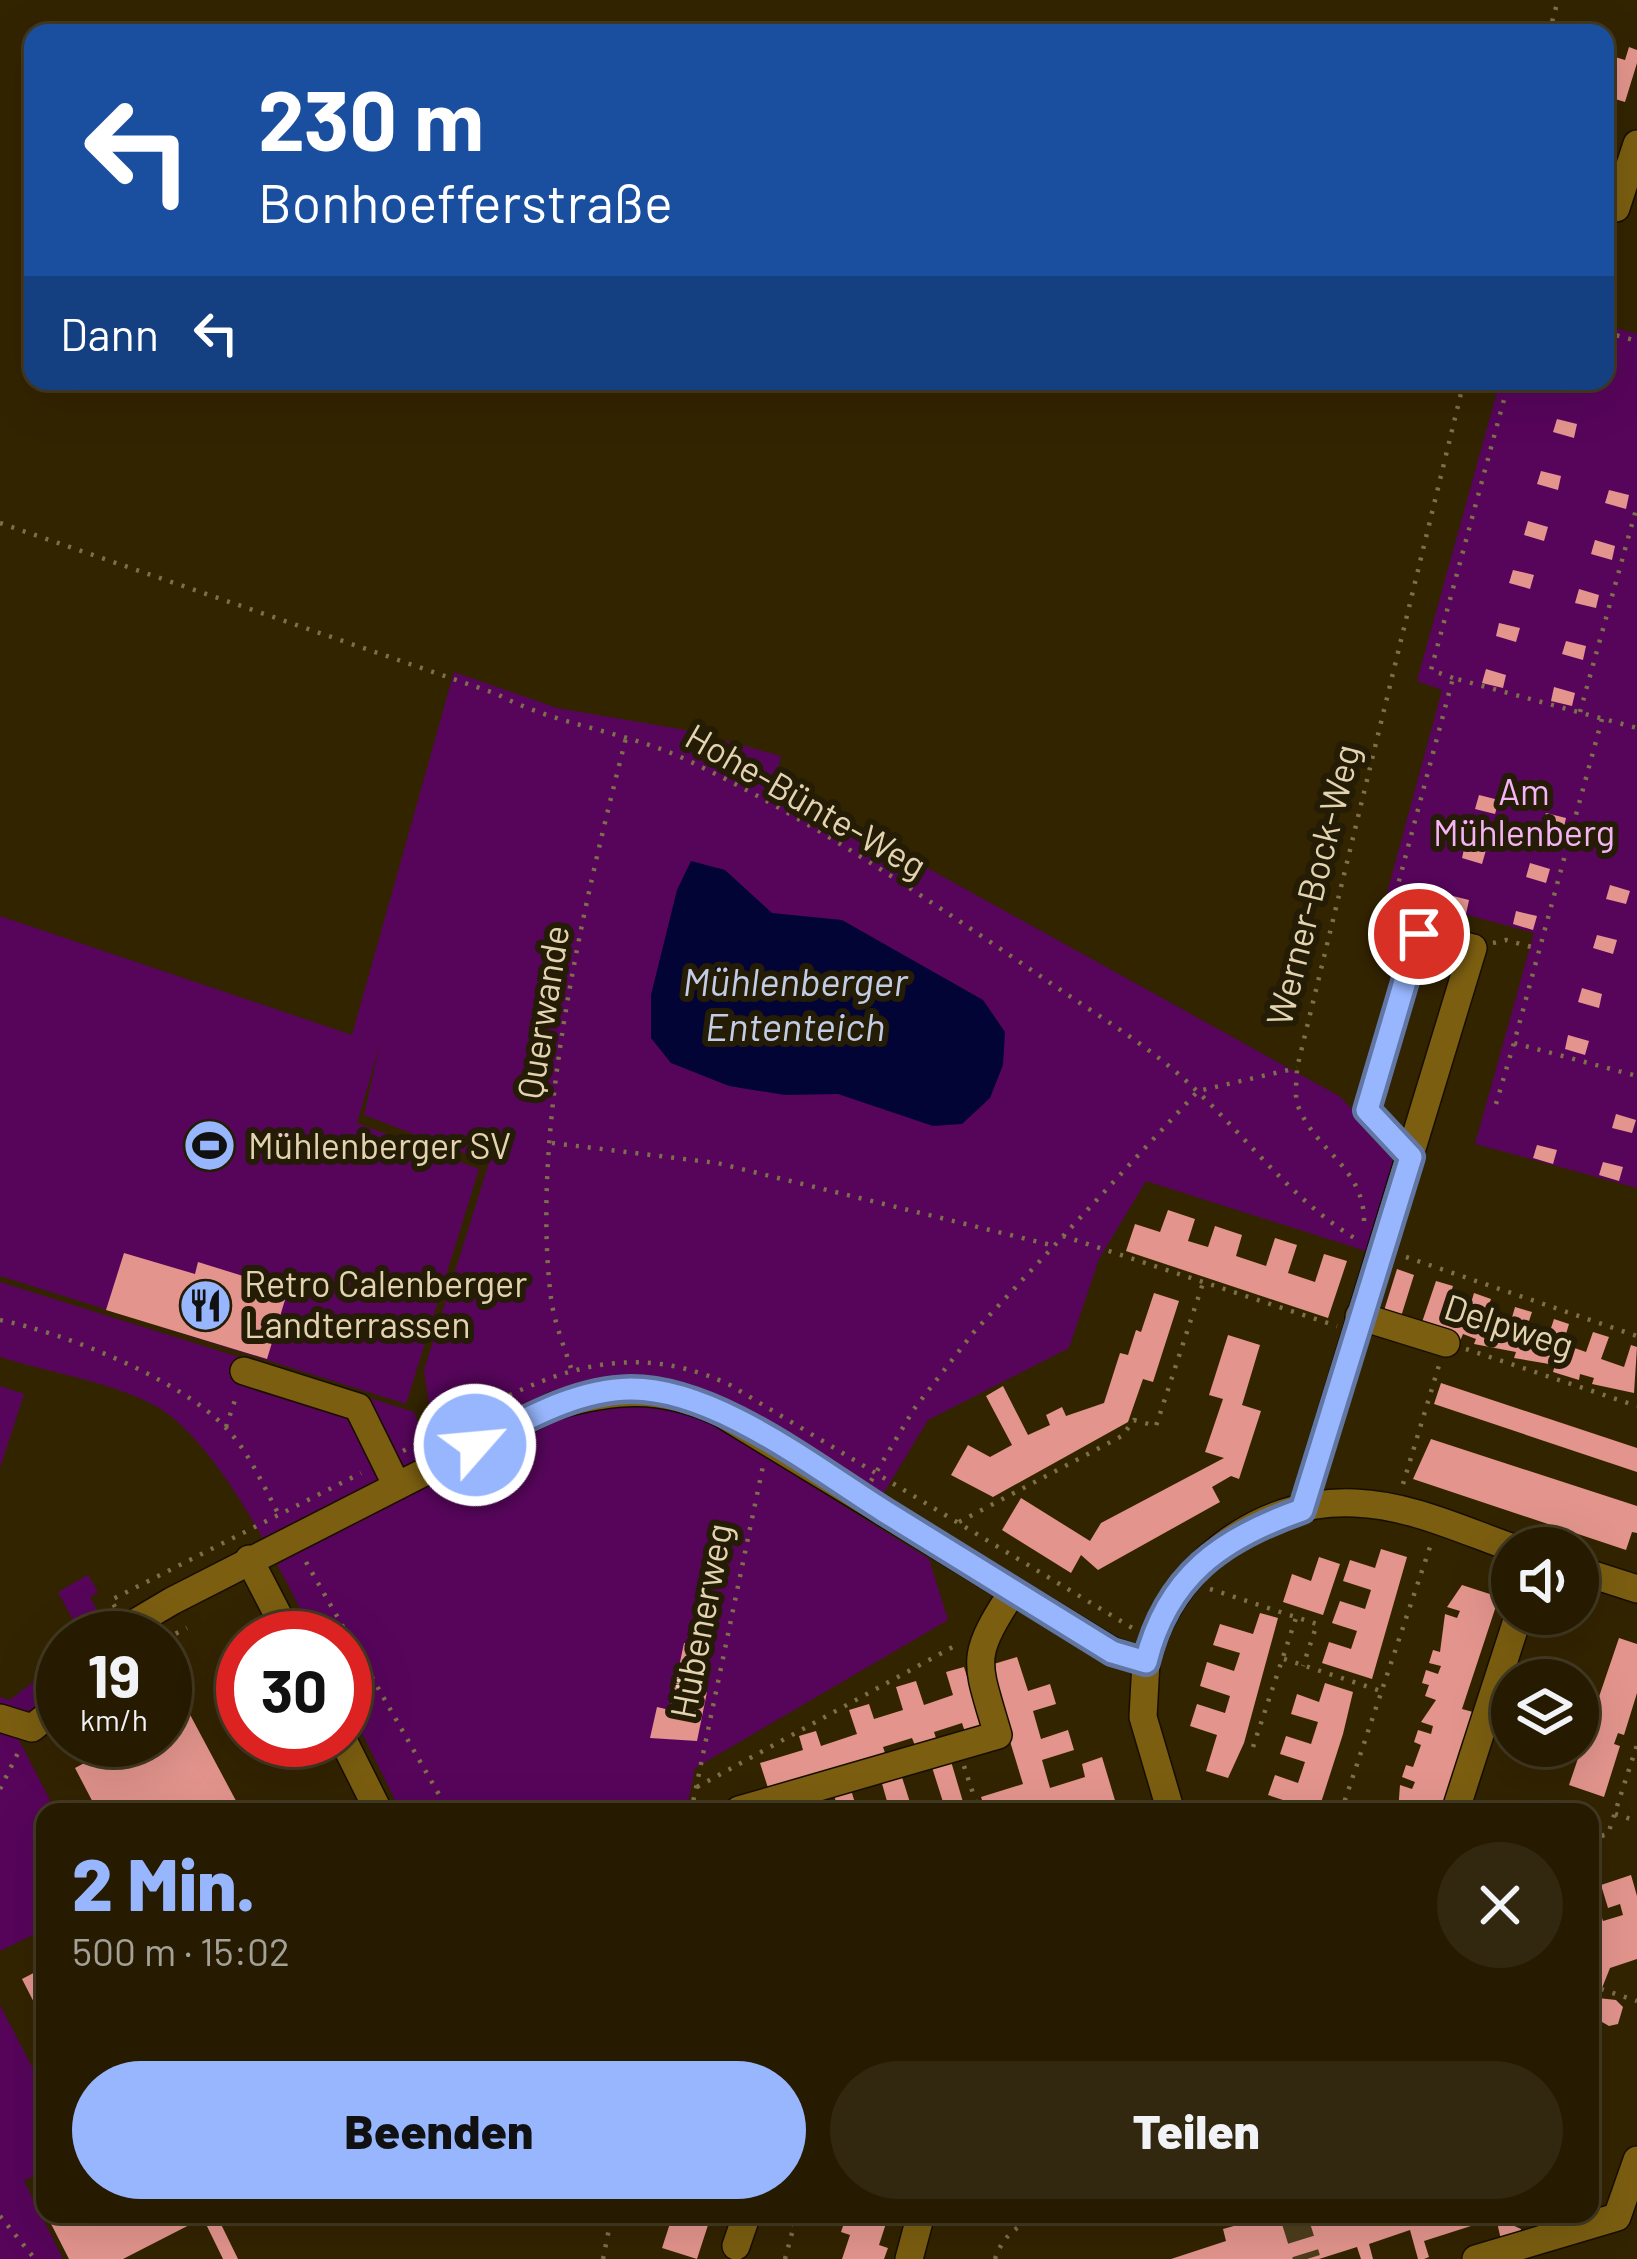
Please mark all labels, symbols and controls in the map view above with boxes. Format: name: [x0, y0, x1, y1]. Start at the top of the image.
text: 230 m: [258, 67, 484, 168]
icon: left: [60, 72, 216, 228]
text: Bonhoefferstraße: [258, 169, 673, 234]
icon: left: [183, 300, 249, 366]
text: Dann: [60, 306, 159, 360]
street label: Hohe-Bünte-Weg: [679, 713, 935, 886]
street label: Werner-Bock-Weg: [1256, 740, 1367, 1030]
park label: Am Mühlenberg: [1433, 769, 1615, 853]
pin: [1368, 883, 1470, 985]
icon: arrive: [1386, 901, 1452, 967]
street label: Querwande: [507, 922, 576, 1102]
water label: Mühlenberger Ententeich: [682, 957, 909, 1049]
sports icon: Mühlenberger SV: [181, 1118, 237, 1174]
place label: Mühlenberger SV: [248, 1123, 511, 1166]
place label: Retro Calenberger Landterrassen: [244, 1261, 527, 1345]
restaurant icon: Retro Calenberger Landterrassen: [177, 1277, 233, 1333]
street label: Delpweg: [1440, 1284, 1579, 1366]
position arrow: [412, 1382, 538, 1508]
street label: Hübenerweg: [660, 1520, 740, 1722]
map controls: [1491, 1527, 1599, 1767]
button: sound: [1491, 1527, 1599, 1635]
speed limit sign: 30: [216, 1611, 372, 1767]
text: 19: [87, 1638, 141, 1710]
button: layers: [1491, 1659, 1599, 1767]
text: km/h: [80, 1701, 148, 1737]
text: 2 Min.: [72, 1839, 256, 1925]
button: close: [1437, 1842, 1563, 1968]
text: 500 m · 15:02: [72, 1927, 290, 1974]
button: Beenden: [72, 2061, 806, 2199]
button: Teilen: [830, 2061, 1563, 2199]

